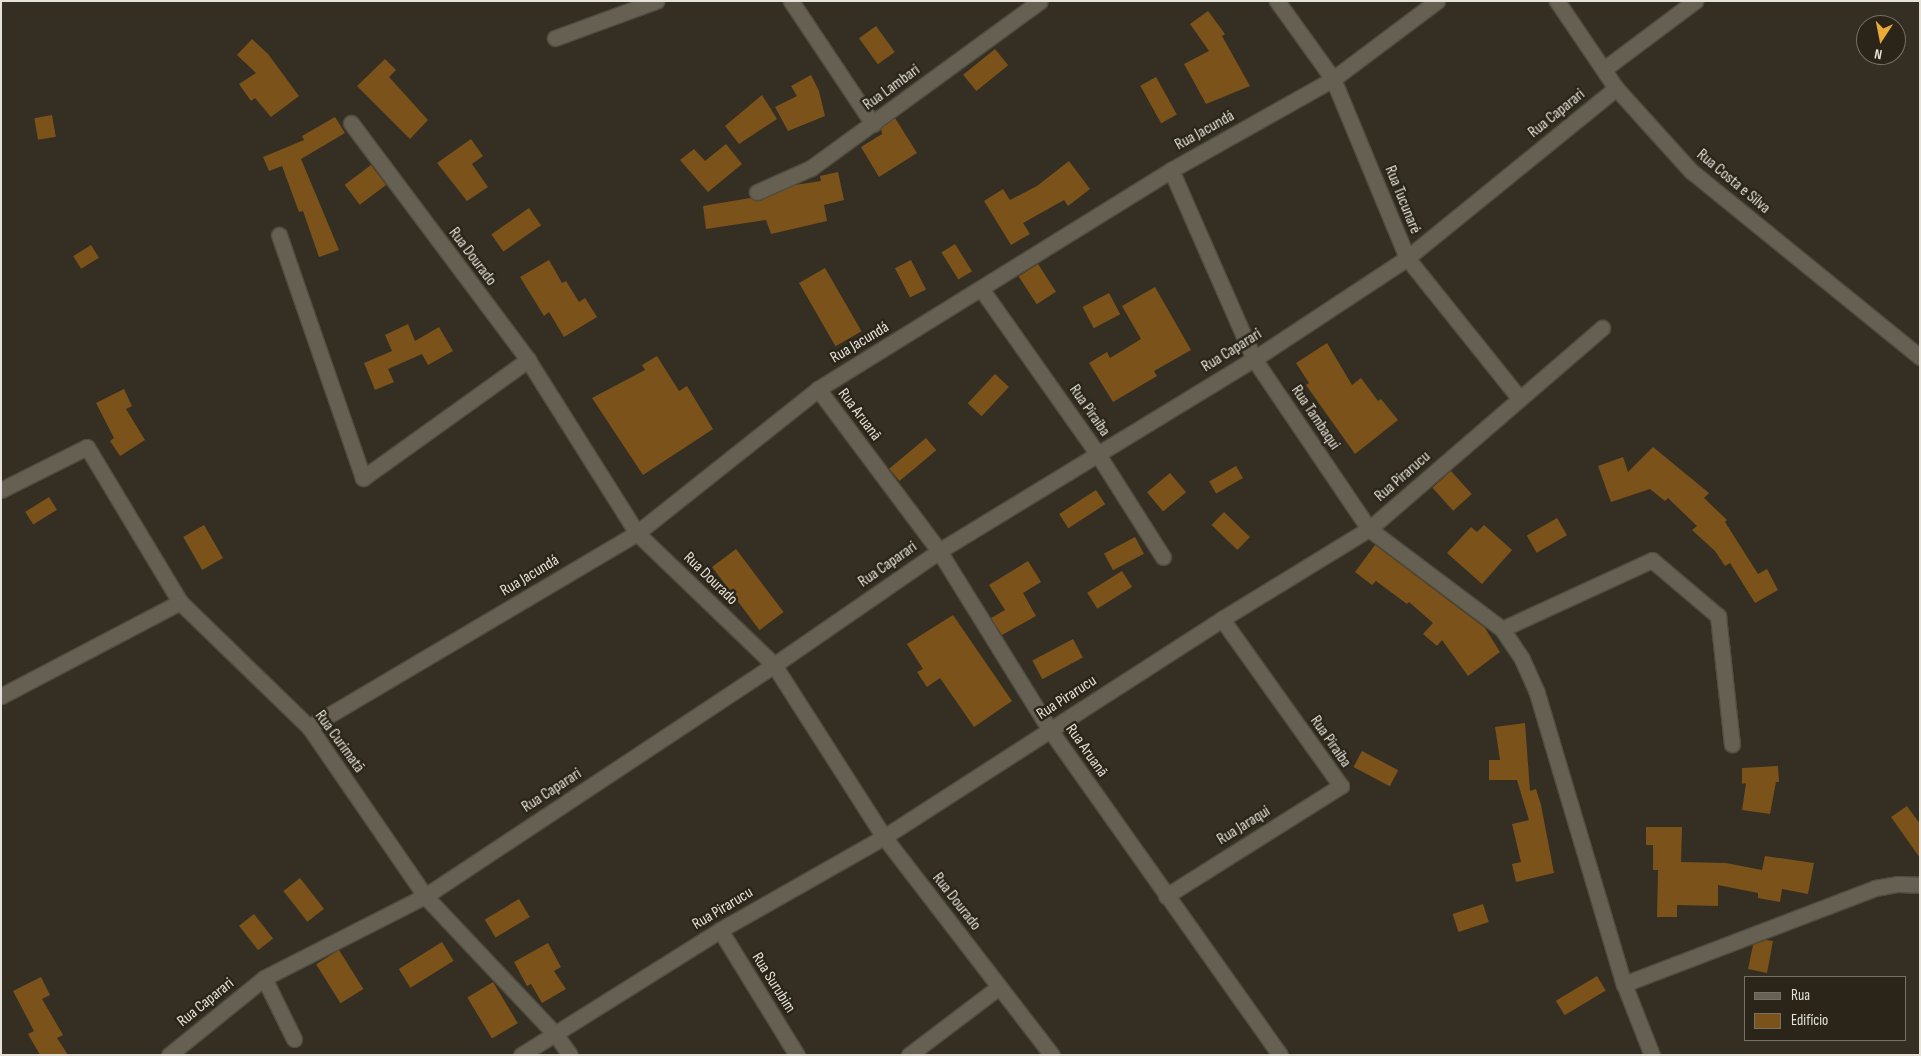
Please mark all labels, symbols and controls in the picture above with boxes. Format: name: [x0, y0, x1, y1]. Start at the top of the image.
north arrow: [1856, 15, 1906, 65]
text: N: [1873, 45, 1884, 63]
street label: Rua Lambari: [860, 61, 924, 115]
street label: Rua Caparari: [1525, 85, 1589, 143]
street label: Rua Jacundá: [1172, 107, 1238, 155]
street label: Rua Costa e Silva: [1692, 146, 1774, 218]
street label: Rua Tucunaré: [1380, 163, 1424, 237]
street label: Rua Dourado: [444, 224, 500, 290]
street label: Rua Jacundá: [827, 318, 893, 368]
street label: Rua Caparari: [1198, 325, 1266, 377]
street label: Rua Piraíba: [1064, 381, 1114, 441]
street label: Rua Tambaqui: [1286, 382, 1344, 454]
street label: Rua Aruanã: [833, 385, 885, 445]
street label: Rua Pirarucu: [1371, 448, 1435, 506]
street label: Rua Caparari: [855, 538, 921, 592]
street label: Rua Dourado: [679, 549, 741, 609]
street label: Rua Jacundá: [497, 551, 563, 601]
street label: Rua Pirarucu: [1034, 672, 1100, 724]
street label: Rua Curimatã: [310, 707, 368, 777]
street label: Rua Piraíba: [1305, 712, 1355, 772]
street label: Rua Aruanã: [1061, 721, 1111, 781]
street label: Rua Caparari: [519, 765, 585, 817]
street label: Rua Jaraqui: [1214, 802, 1274, 850]
street label: Rua Dourado: [928, 869, 984, 935]
street label: Rua Pirarucu: [689, 883, 757, 935]
street label: Rua Surubim: [747, 949, 799, 1017]
street label: Rua Caparari: [174, 974, 238, 1032]
legend: [1744, 976, 1906, 1041]
text: Rua: [1791, 986, 1810, 1005]
text: Edifício: [1791, 1011, 1828, 1030]

